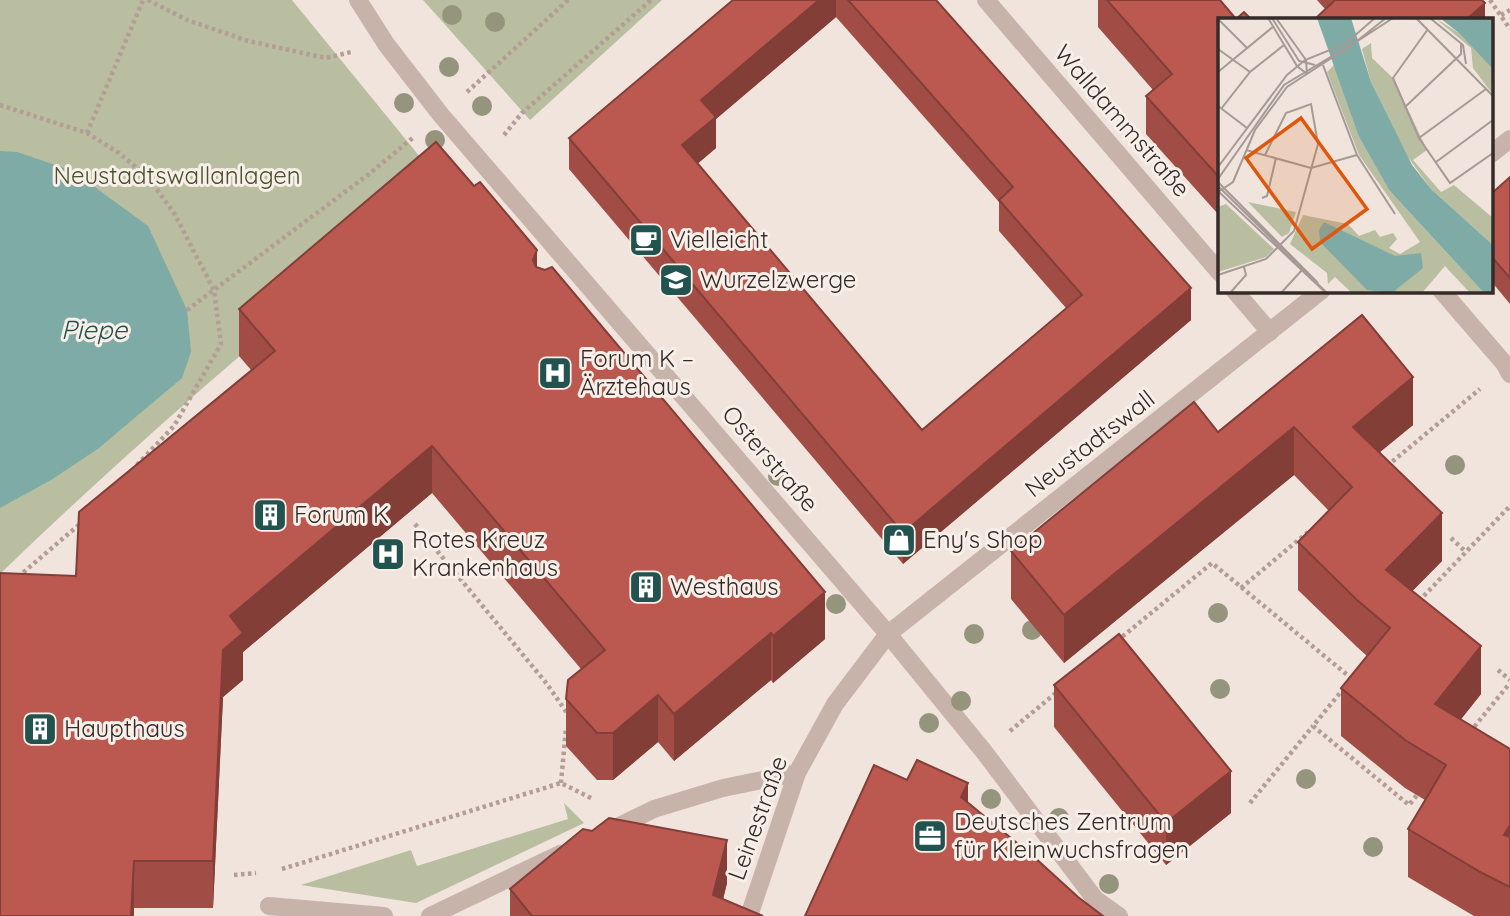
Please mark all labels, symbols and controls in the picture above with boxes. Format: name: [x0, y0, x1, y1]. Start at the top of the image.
inset map: [1218, 18, 1492, 292]
street label: Walldammstraße: [1048, 38, 1197, 203]
park label: Neustadtswallanlagen: [53, 160, 301, 190]
cafe icon: Vielleicht: [627, 221, 665, 259]
place label: Vielleicht: [670, 224, 768, 254]
school or university icon: Wurzelzwerge: [657, 261, 695, 299]
place label: Wurzelzwerge: [700, 264, 856, 294]
water label: Piepe: [61, 313, 128, 346]
place label: Forum K – Ärztehaus: [580, 343, 694, 401]
hospital icon: Forum K – Ärztehaus: [536, 354, 574, 392]
street label: Neustadtswall: [1018, 383, 1160, 503]
street label: Osterstraße: [716, 399, 825, 518]
building icon: Forum K: [251, 496, 289, 534]
place label: Forum K: [294, 499, 389, 529]
shop icon: Eny's Shop: [880, 521, 918, 559]
place label: Rotes Kreuz Krankenhaus: [412, 524, 558, 582]
place label: Eny's Shop: [923, 524, 1043, 554]
hospital icon: Rotes Kreuz Krankenhaus: [369, 535, 407, 573]
building icon: Westhaus: [627, 568, 665, 606]
place label: Westhaus: [670, 571, 779, 601]
building icon: Haupthaus: [21, 710, 59, 748]
place label: Haupthaus: [64, 713, 185, 743]
street label: Leinestraße: [721, 751, 793, 884]
place label: Deutsches Zentrum für Kleinwuchsfragen: [954, 806, 1189, 864]
office icon: Deutsches Zentrum für Kleinwuchsfragen: [911, 817, 949, 855]

